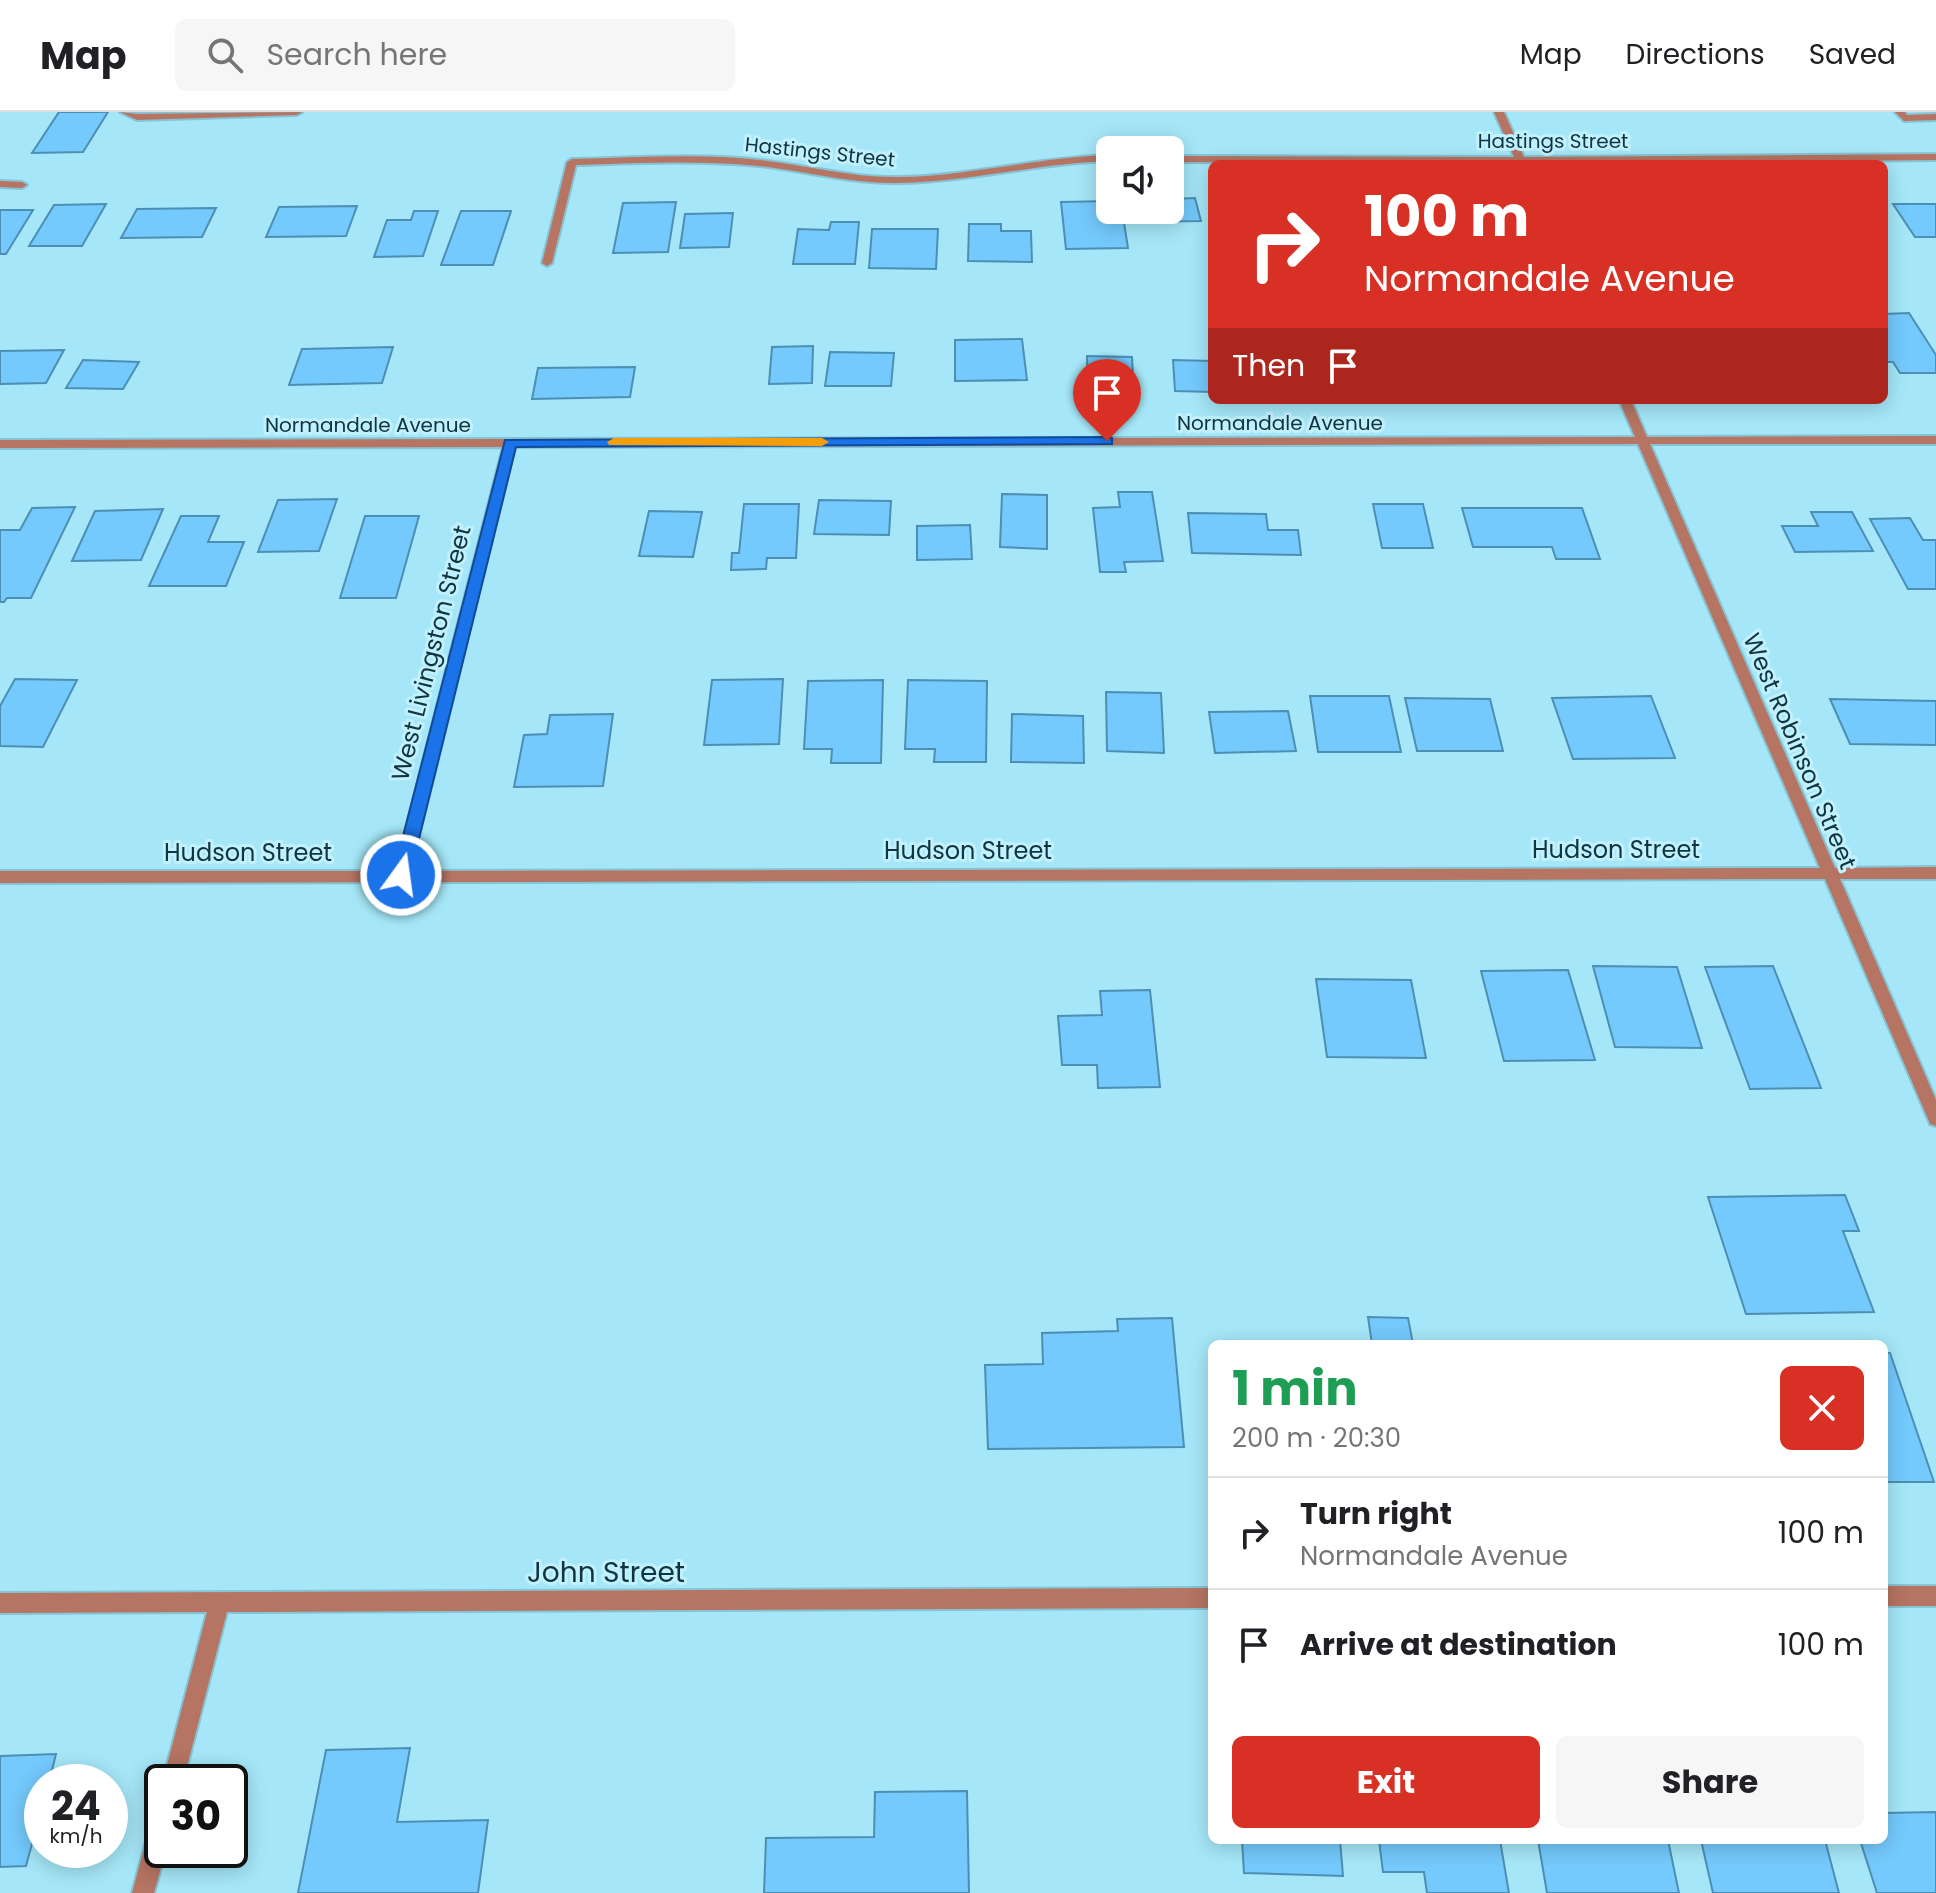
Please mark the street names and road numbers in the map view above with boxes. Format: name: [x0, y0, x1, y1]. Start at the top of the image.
street label: Hastings Street: [1478, 127, 1628, 155]
street label: Hastings Street: [744, 130, 896, 174]
street label: Normandale Avenue: [1177, 409, 1383, 437]
street label: Normandale Avenue: [265, 411, 471, 439]
street label: West Livingston Street: [383, 522, 479, 784]
street label: West Robinson Street: [1735, 628, 1865, 874]
street label: Hudson Street: [1532, 833, 1700, 866]
street label: Hudson Street: [884, 834, 1052, 867]
street label: Hudson Street: [164, 836, 332, 869]
street label: John Street: [527, 1553, 685, 1592]

